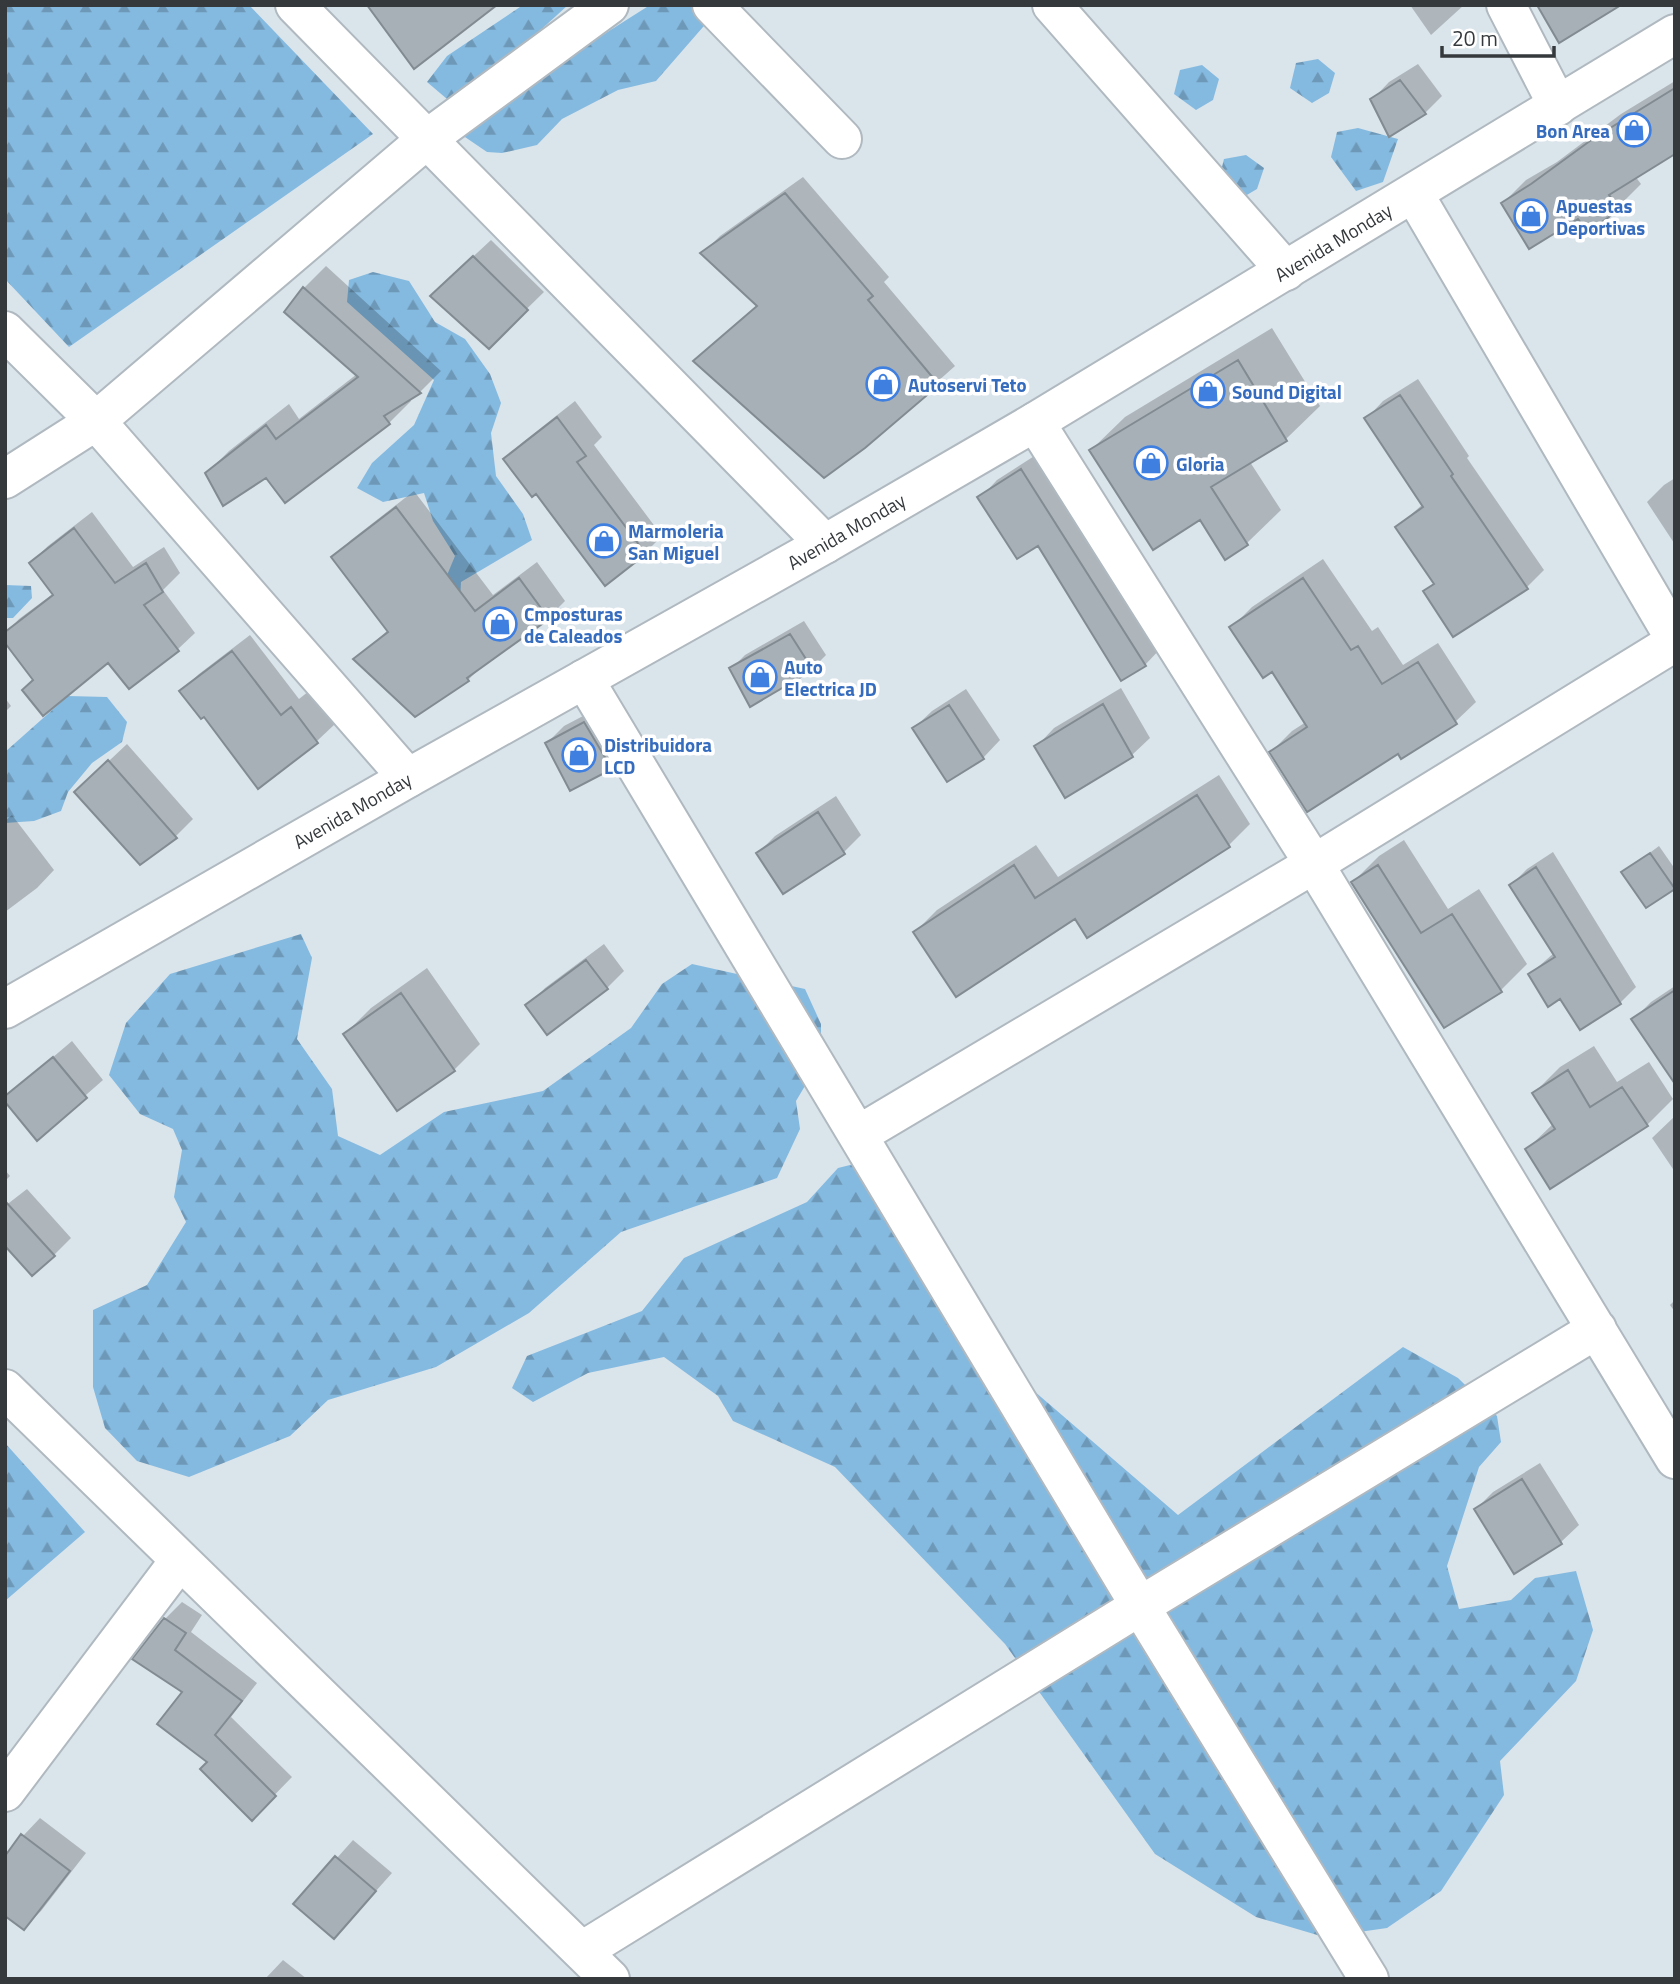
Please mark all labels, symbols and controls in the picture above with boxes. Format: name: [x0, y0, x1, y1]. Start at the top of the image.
scale bar: [1442, 14, 1554, 58]
text: 20 m: [1452, 22, 1498, 54]
shop icon: Bon Area: [1615, 111, 1653, 149]
place label: Bon Area: [1536, 116, 1610, 145]
place label: Apuestas Deportivas: [1556, 191, 1645, 242]
street label: Avenida Monday: [1269, 195, 1397, 289]
shop icon: Apuestas Deportivas: [1512, 197, 1550, 235]
shop icon: Autoservi Teto: [864, 365, 902, 403]
place label: Autoservi Teto: [908, 370, 1027, 399]
shop icon: Sound Digital: [1189, 372, 1227, 410]
place label: Sound Digital: [1232, 377, 1342, 406]
shop icon: Gloria: [1132, 444, 1170, 482]
place label: Gloria: [1176, 449, 1225, 478]
street label: Avenida Monday: [781, 485, 911, 577]
place label: Marmoleria San Miguel: [628, 516, 724, 567]
shop icon: Marmoleria San Miguel: [585, 522, 623, 560]
place label: Cmposturas de Caleados: [524, 599, 623, 650]
shop icon: Cmposturas de Caleados: [481, 605, 519, 643]
place label: Auto Electrica JD: [784, 652, 877, 703]
shop icon: Auto Electrica JD: [741, 658, 779, 696]
place label: Distribuidora LCD: [604, 730, 712, 781]
shop icon: Distribuidora LCD: [560, 736, 598, 774]
street label: Avenida Monday: [287, 764, 417, 856]

